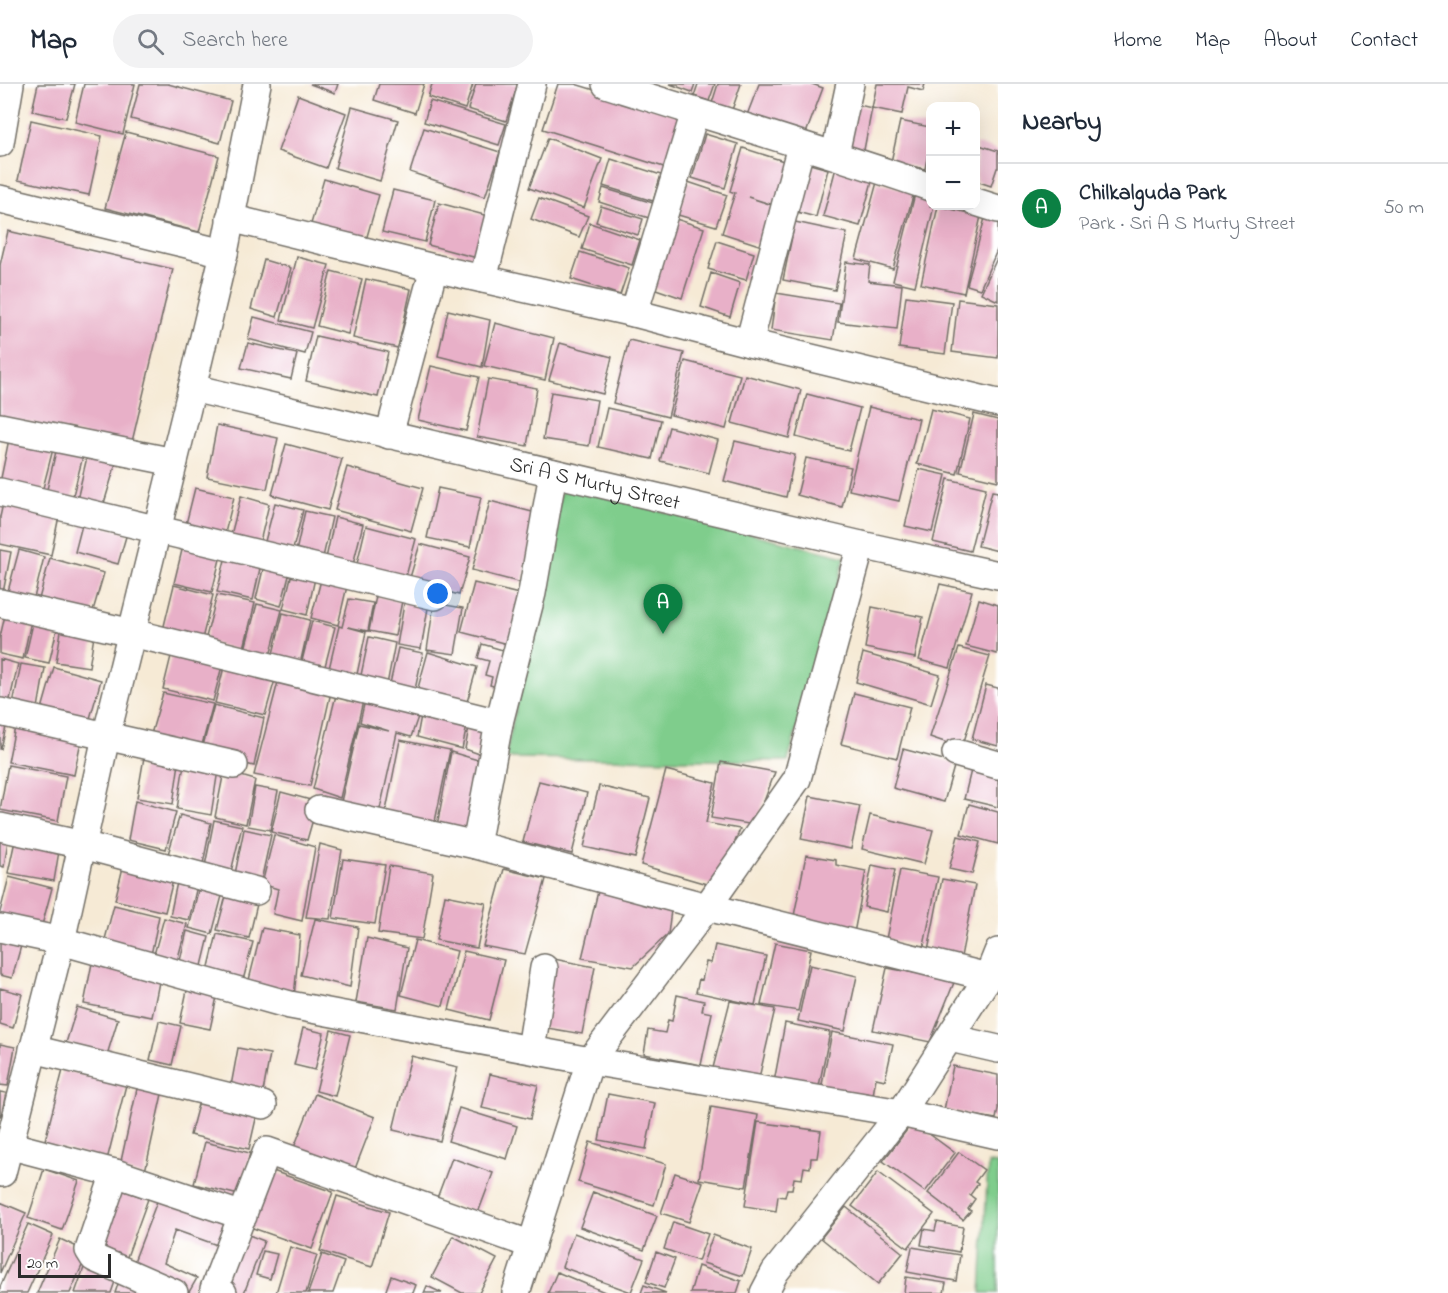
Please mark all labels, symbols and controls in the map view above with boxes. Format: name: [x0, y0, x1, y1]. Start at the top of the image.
search box: [113, 14, 533, 68]
text: Map: [30, 21, 77, 62]
icon: search: [134, 25, 167, 58]
text: Search here: [182, 25, 288, 57]
text: Home: [1113, 26, 1162, 56]
text: Map: [1195, 26, 1230, 56]
text: About: [1263, 26, 1317, 56]
text: Contact: [1350, 26, 1418, 56]
map controls: [926, 102, 980, 210]
button: +: [926, 102, 980, 156]
text: Nearby: [1022, 104, 1101, 142]
button: −: [926, 156, 980, 210]
text: Chilkalguda Park: [1079, 178, 1226, 210]
text: A: [1035, 194, 1048, 223]
text: 50 m: [1383, 194, 1424, 223]
text: Park · Sri A S Murty Street: [1079, 210, 1295, 239]
street label: Sri A S Murty Street: [506, 450, 683, 519]
your location: [423, 579, 452, 608]
pin: A: [644, 584, 682, 634]
scale bar: [18, 1251, 111, 1278]
text: 20 m: [27, 1252, 58, 1276]

